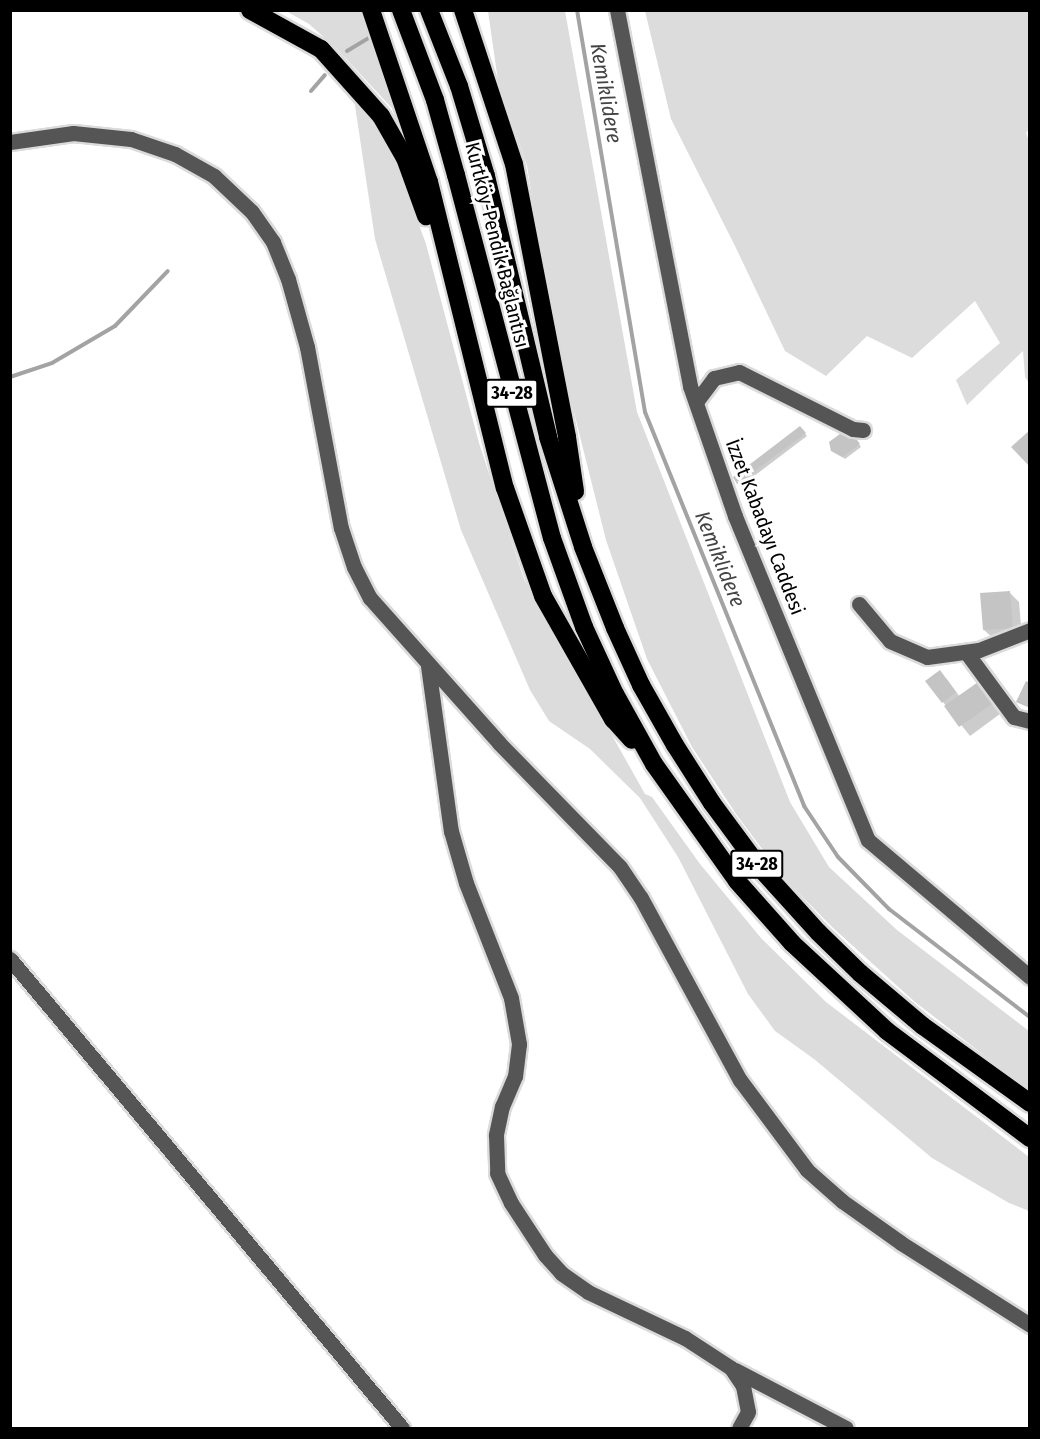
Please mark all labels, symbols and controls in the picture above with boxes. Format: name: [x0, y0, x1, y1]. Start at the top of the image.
water label: Kemiklidere: [585, 41, 627, 145]
street label: Kurtköy-Pendik Bağlantısı: [460, 140, 534, 350]
road number: 34-28: [485, 378, 539, 408]
street label: İzzet Kabadayı Caddesi: [720, 436, 810, 618]
water label: Kemiklidere: [689, 507, 751, 611]
road number: 34-28: [730, 849, 784, 879]

